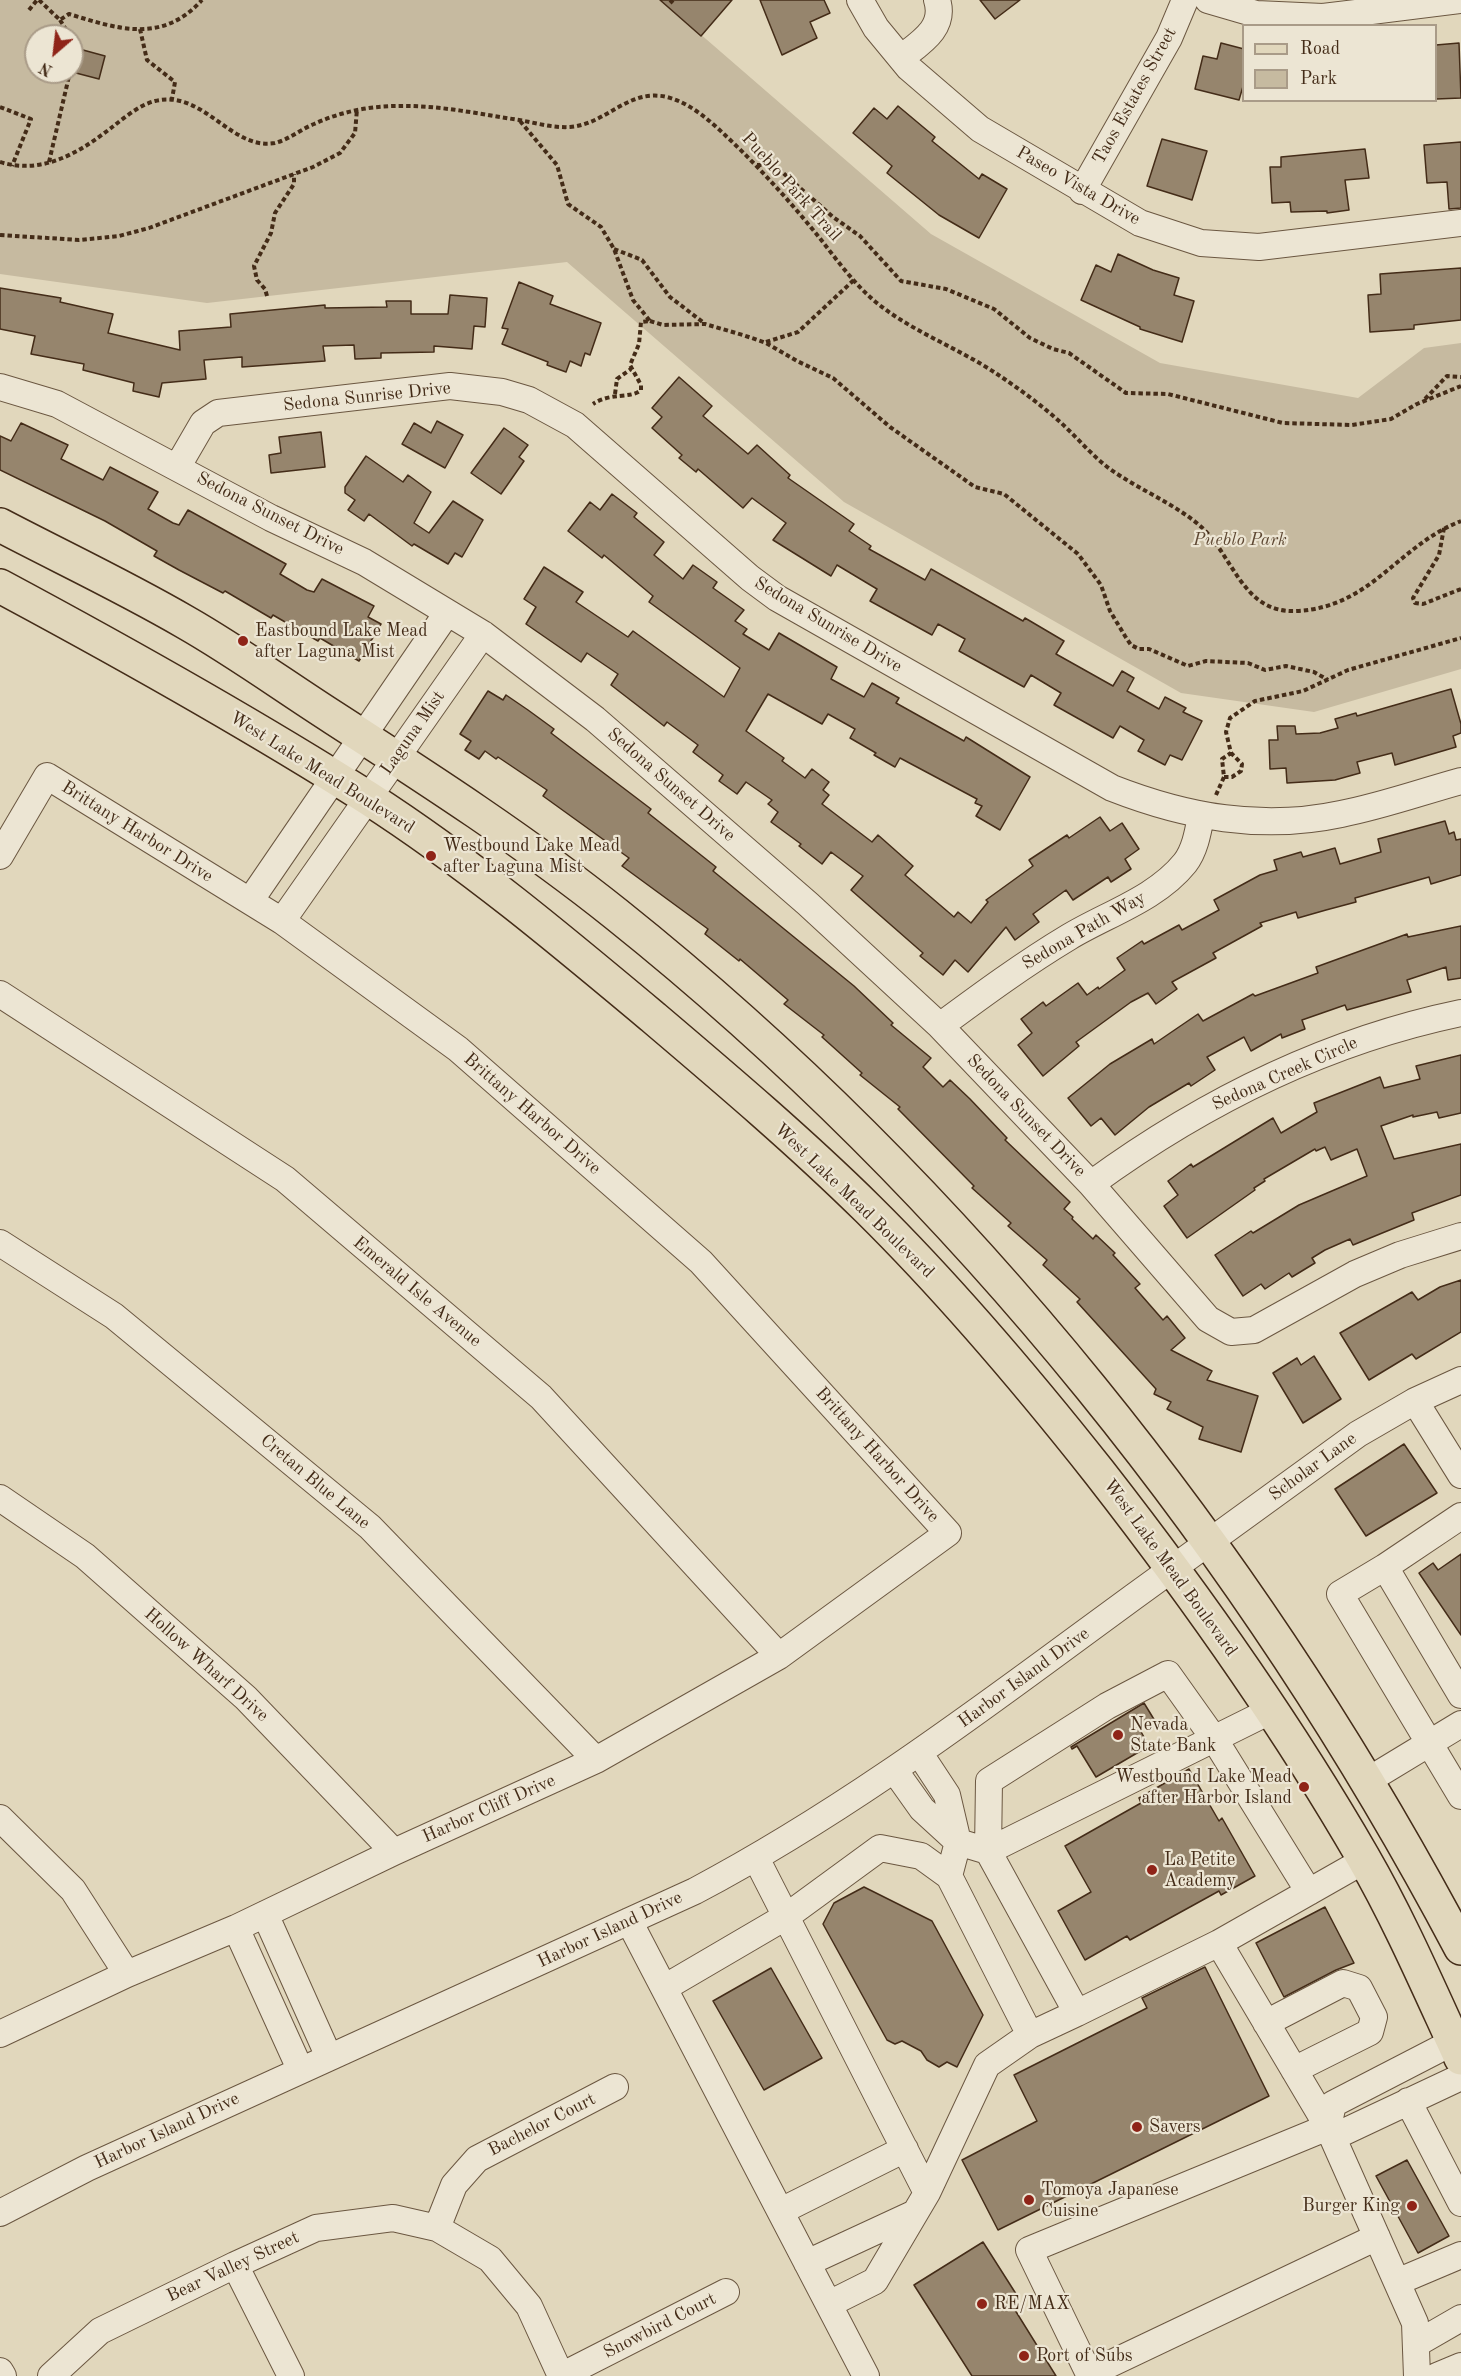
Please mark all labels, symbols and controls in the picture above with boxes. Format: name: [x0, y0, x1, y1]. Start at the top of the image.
north arrow: [24, 24, 84, 84]
street label: Taos Estates Street: [1088, 24, 1182, 168]
legend: [1242, 24, 1437, 102]
text: Road: [1300, 40, 1340, 58]
text: N: [37, 58, 56, 78]
text: Park: [1300, 70, 1337, 88]
street label: Pueblo Park Trail: [736, 128, 846, 246]
street label: Paseo Vista Drive: [1012, 142, 1144, 230]
street label: Sedona Sunrise Drive: [282, 377, 452, 417]
street label: Sedona Sunset Drive: [193, 467, 347, 561]
park label: Pueblo Park: [1193, 529, 1287, 551]
street label: Sedona Sunrise Drive: [750, 572, 906, 678]
place label: Eastbound Lake Mead after Laguna Mist: [255, 620, 428, 662]
marker: Eastbound Lake Mead after Laguna Mist: [236, 634, 250, 648]
street label: Laguna Mist: [376, 687, 450, 779]
street label: West Lake Mead Boulevard: [226, 707, 418, 839]
street label: Sedona Sunset Drive: [603, 724, 739, 846]
street label: Brittany Harbor Drive: [57, 777, 217, 887]
place label: Westbound Lake Mead after Laguna Mist: [443, 835, 620, 878]
marker: Westbound Lake Mead after Laguna Mist: [424, 849, 438, 863]
street label: Sedona Path Way: [1018, 887, 1150, 975]
street label: Sedona Creek Circle: [1209, 1032, 1361, 1116]
street label: Brittany Harbor Drive: [459, 1049, 605, 1179]
street label: Sedona Sunset Drive: [962, 1050, 1090, 1182]
street label: West Lake Mead Boulevard: [770, 1119, 938, 1283]
street label: Emerald Isle Avenue: [348, 1232, 486, 1352]
street label: Brittany Harbor Drive: [811, 1383, 943, 1527]
street label: Scholar Lane: [1265, 1428, 1361, 1506]
street label: Cretan Blue Lane: [256, 1430, 374, 1534]
street label: West Lake Mead Boulevard: [1098, 1475, 1242, 1661]
street label: Hollow Wharf Drive: [139, 1603, 273, 1727]
street label: Harbor Island Drive: [954, 1623, 1094, 1733]
place label: Nevada State Bank: [1130, 1714, 1216, 1756]
marker: Nevada State Bank: [1111, 1728, 1125, 1742]
place label: Westbound Lake Mead after Harbor Island: [1115, 1766, 1292, 1808]
street label: Harbor Cliff Drive: [419, 1770, 559, 1848]
marker: Westbound Lake Mead after Harbor Island: [1297, 1780, 1311, 1794]
place label: La Petite Academy: [1164, 1849, 1236, 1892]
marker: La Petite Academy: [1145, 1863, 1159, 1877]
street label: Harbor Island Drive: [534, 1887, 686, 1973]
street label: Harbor Island Drive: [91, 2088, 243, 2174]
street label: Bachelor Court: [485, 2089, 599, 2161]
place label: Savers: [1149, 2116, 1201, 2138]
marker: Savers: [1130, 2120, 1144, 2134]
place label: Tomoya Japanese Cuisine: [1041, 2179, 1179, 2222]
marker: Tomoya Japanese Cuisine: [1022, 2193, 1036, 2207]
place label: Burger King: [1302, 2195, 1400, 2217]
marker: Burger King: [1405, 2199, 1419, 2213]
street label: Bear Valley Street: [163, 2227, 303, 2307]
street label: Snowbird Court: [600, 2288, 720, 2364]
place label: RE/MAX: [994, 2293, 1070, 2315]
marker: RE/MAX: [975, 2297, 989, 2311]
place label: Port of Subs: [1036, 2345, 1133, 2367]
marker: Port of Subs: [1017, 2349, 1031, 2363]

